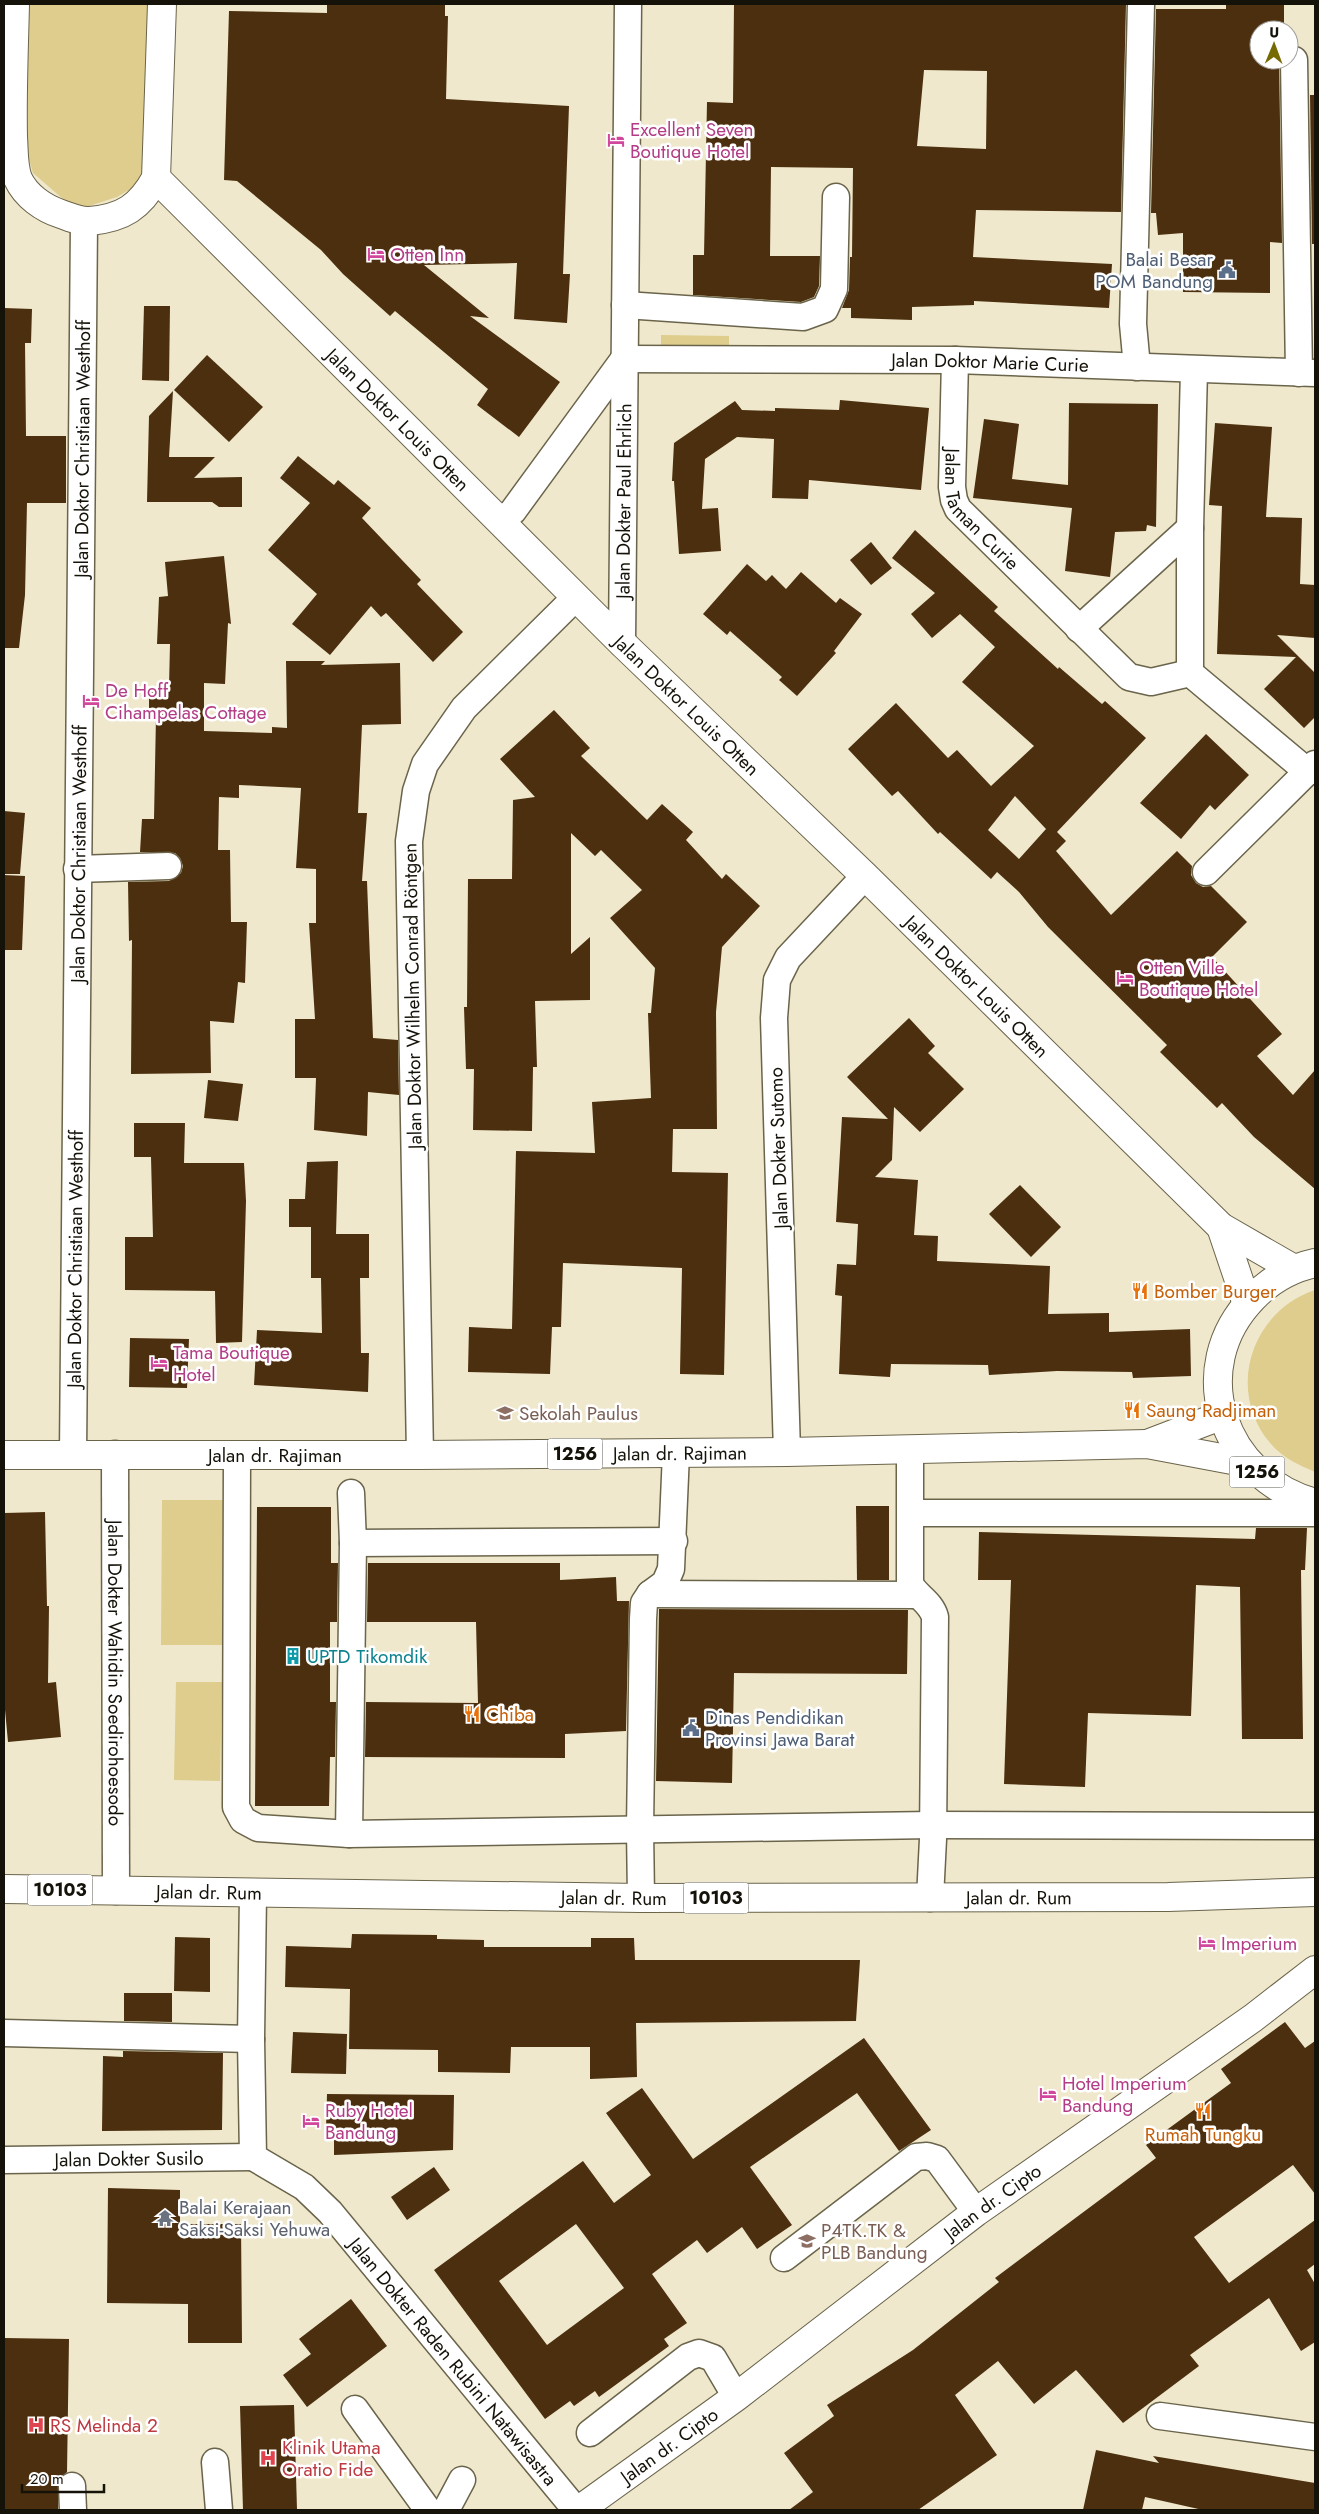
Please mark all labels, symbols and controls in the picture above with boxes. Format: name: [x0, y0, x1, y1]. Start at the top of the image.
north arrow: [1249, 20, 1299, 70]
text: U: [1269, 22, 1279, 42]
place label: Excellent Seven Boutique Hotel: [630, 116, 754, 165]
hotel icon: Excellent Seven Boutique Hotel: [606, 130, 626, 150]
place label: Otten Inn: [390, 241, 464, 268]
hotel icon: Otten Inn: [366, 244, 386, 264]
place label: Balai Besar POM Bandung: [1095, 246, 1213, 295]
public building icon: Balai Besar POM Bandung: [1217, 260, 1237, 280]
street label: Jalan Doktor Christiaan Westhoff: [68, 319, 97, 581]
street label: Jalan Doktor Louis Otten: [318, 340, 476, 498]
street label: Jalan Doktor Marie Curie: [888, 347, 1089, 379]
street label: Jalan Dokter Paul Ehrlich: [609, 403, 638, 602]
street label: Jalan Taman Curie: [938, 445, 1025, 576]
street label: Jalan Doktor Louis Otten: [605, 627, 765, 782]
place label: De Hoff Cihampelas Cottage: [105, 677, 267, 726]
hotel icon: De Hoff Cihampelas Cottage: [81, 691, 101, 711]
street label: Jalan Doktor Christiaan Westhoff: [64, 724, 94, 986]
street label: Jalan Doktor Wilhelm Conrad Röntgen: [396, 843, 429, 1152]
street label: Jalan Doktor Louis Otten: [896, 907, 1055, 1064]
place label: Otten Ville Boutique Hotel: [1139, 954, 1258, 1003]
hotel icon: Otten Ville Boutique Hotel: [1115, 968, 1135, 988]
street label: Jalan Dokter Sutomo: [762, 1067, 795, 1232]
street label: Jalan Doktor Christiaan Westhoff: [61, 1129, 90, 1391]
place label: Bomber Burger: [1154, 1278, 1277, 1305]
restaurant icon: Bomber Burger: [1130, 1281, 1150, 1301]
place label: Tama Boutique Hotel: [173, 1339, 290, 1388]
hotel icon: Tama Boutique Hotel: [149, 1353, 169, 1373]
place label: Saung Radjiman: [1146, 1397, 1276, 1424]
place label: Sekolah Paulus: [519, 1400, 638, 1427]
restaurant icon: Saung Radjiman: [1122, 1400, 1142, 1420]
school or university icon: Sekolah Paulus: [495, 1403, 515, 1423]
road number: 1256: [548, 1438, 602, 1470]
street label: Jalan dr. Rajiman: [610, 1439, 747, 1467]
street label: Jalan dr. Rajiman: [205, 1442, 342, 1469]
road number: 1256: [1230, 1456, 1284, 1488]
street label: Jalan Dokter Wahidin Soedirohoesodo: [101, 1517, 129, 1826]
place label: UPTD Tikomdik: [307, 1643, 428, 1670]
building icon: UPTD Tikomdik: [283, 1646, 303, 1666]
place label: Chiba: [486, 1701, 534, 1728]
restaurant icon: Chiba: [462, 1704, 482, 1724]
place label: Dinas Pendidikan Provinsi Jawa Barat: [705, 1704, 855, 1753]
public building icon: Dinas Pendidikan Provinsi Jawa Barat: [681, 1718, 701, 1738]
road number: 10103: [28, 1874, 92, 1906]
street label: Jalan dr. Rum: [153, 1878, 262, 1907]
road number: 10103: [684, 1882, 748, 1914]
street label: Jalan dr. Rum: [558, 1884, 667, 1912]
street label: Jalan dr. Rum: [963, 1884, 1072, 1911]
place label: Imperium: [1221, 1930, 1297, 1957]
hotel icon: Imperium: [1197, 1933, 1217, 1953]
place label: Hotel Imperium Bandung: [1062, 2070, 1187, 2119]
hotel icon: Hotel Imperium Bandung: [1038, 2084, 1058, 2104]
place label: Ruby Hotel Bandung: [325, 2097, 413, 2146]
restaurant icon: Rumah Tungku: [1193, 2101, 1213, 2121]
hotel icon: Ruby Hotel Bandung: [301, 2111, 321, 2131]
place label: Rumah Tungku: [1145, 2121, 1261, 2148]
street label: Jalan Dokter Susilo: [51, 2145, 204, 2173]
street label: Jalan dr. Cipto: [936, 2157, 1047, 2248]
place label: Balai Kerajaan Saksi-Saksi Yehuwa: [179, 2194, 330, 2243]
temple icon: Balai Kerajaan Saksi-Saksi Yehuwa: [155, 2208, 175, 2228]
place label: P4TK.TK & PLB Bandung: [821, 2217, 928, 2266]
street label: Jalan Dokter Raden Rubini Natawisastra: [341, 2230, 563, 2492]
school or university icon: P4TK.TK & PLB Bandung: [797, 2231, 817, 2251]
street label: Jalan dr. Cipto: [613, 2401, 724, 2492]
place label: RS Melinda 2: [50, 2412, 158, 2439]
hospital icon: RS Melinda 2: [26, 2415, 46, 2435]
place label: Klinik Utama Oratio Fide: [282, 2434, 381, 2483]
hospital icon: Klinik Utama Oratio Fide: [258, 2448, 278, 2468]
scale bar: [22, 2462, 105, 2494]
text: 20 m: [30, 2468, 64, 2490]

